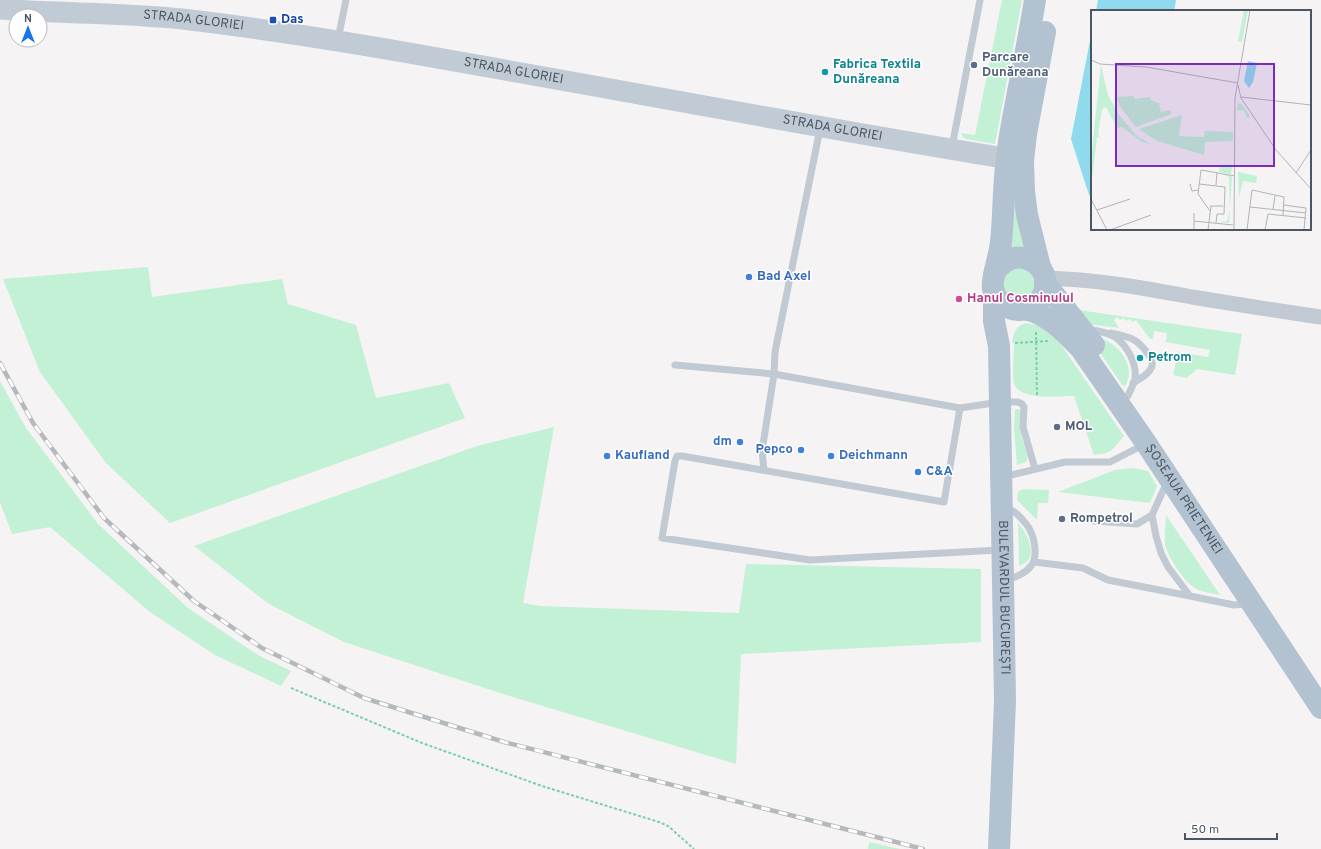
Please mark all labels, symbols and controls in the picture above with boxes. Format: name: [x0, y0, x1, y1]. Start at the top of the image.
north arrow: [8, 8, 48, 48]
street label: STRADA GLORIEI: [143, 8, 245, 35]
inset map: [1091, 10, 1311, 230]
text: N: [24, 12, 32, 26]
place label: Das: [281, 12, 304, 28]
marker: Das: [268, 15, 278, 25]
place label: Parcare Dunăreana: [982, 50, 1048, 81]
street label: STRADA GLORIEI: [462, 55, 565, 88]
place label: Fabrica Textila Dunăreana: [833, 57, 921, 88]
marker: Parcare Dunăreana: [969, 60, 979, 70]
marker: Fabrica Textila Dunăreana: [820, 67, 830, 77]
street label: STRADA GLORIEI: [781, 112, 884, 145]
place label: Bad Axel: [757, 269, 811, 285]
marker: Bad Axel: [744, 272, 754, 282]
place label: Hanul Cosminulul: [967, 291, 1074, 307]
marker: Hanul Cosminulul: [954, 294, 964, 304]
place label: Petrom: [1148, 350, 1192, 366]
marker: Petrom: [1135, 353, 1145, 363]
place label: MOL: [1065, 419, 1093, 435]
marker: MOL: [1052, 422, 1062, 432]
place label: dm: [713, 434, 732, 450]
marker: dm: [735, 437, 745, 447]
street label: ȘOSEAUA PRIETENIEI: [1141, 441, 1226, 558]
place label: Pepco: [756, 442, 793, 458]
marker: Pepco: [796, 445, 806, 455]
place label: Kaufland: [615, 448, 670, 464]
place label: Deichmann: [839, 448, 908, 464]
marker: Kaufland: [602, 451, 612, 461]
marker: Deichmann: [826, 451, 836, 461]
place label: C&A: [926, 464, 953, 480]
marker: C&A: [913, 467, 923, 477]
place label: Rompetrol: [1070, 511, 1133, 527]
marker: Rompetrol: [1057, 514, 1067, 524]
street label: BULEVARDUL BUCUREȘTI: [994, 520, 1013, 675]
scale bar: [1185, 815, 1277, 841]
text: 50 m: [1191, 822, 1219, 838]

